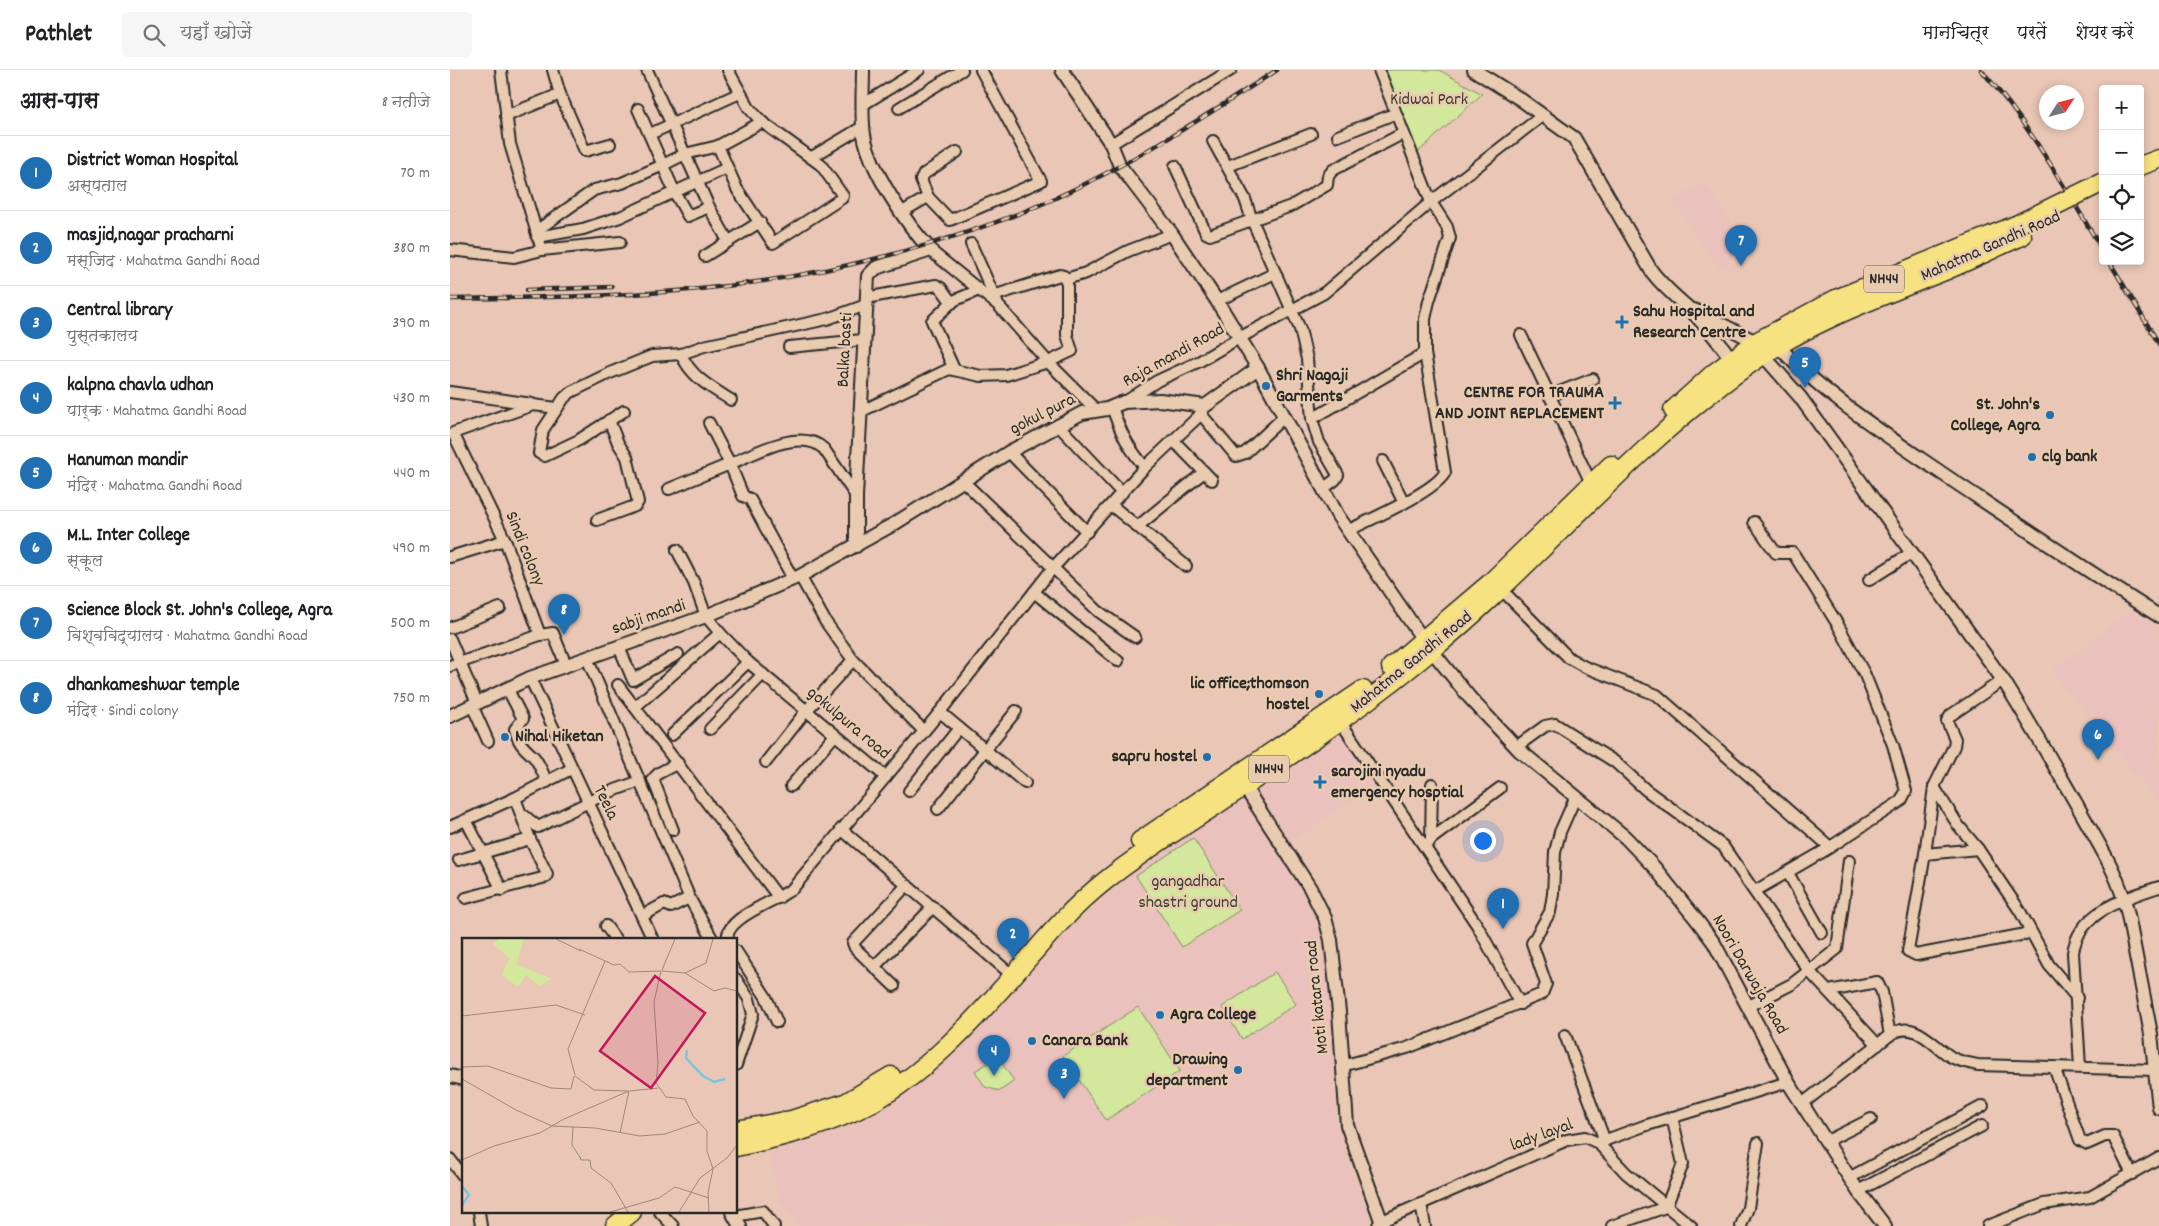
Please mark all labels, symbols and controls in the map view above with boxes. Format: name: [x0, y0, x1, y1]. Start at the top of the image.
search box: [122, 12, 472, 57]
text: Pathlet: [25, 18, 92, 52]
icon: search: [140, 21, 168, 49]
text: यहाँ खोजें: [180, 21, 252, 48]
text: मानचित्र: [1923, 22, 1989, 47]
text: परतें: [2017, 22, 2047, 47]
text: शेयर करें: [2075, 22, 2134, 47]
north arrow: [2039, 85, 2084, 130]
map controls: [2099, 85, 2144, 265]
button: +: [2099, 85, 2144, 130]
text: आस-पास: [20, 88, 99, 118]
park label: Kidwai Park: [1390, 88, 1468, 113]
text: 8 नतीजे: [382, 91, 430, 114]
button: −: [2099, 130, 2144, 175]
text: District Woman Hospital: [67, 148, 238, 175]
text: 1: [34, 162, 38, 185]
text: 70 m: [400, 162, 430, 185]
text: अस्पताल: [67, 175, 127, 198]
button: locate: [2099, 175, 2144, 220]
street label: Mahatma Gandhi Road: [1917, 205, 2065, 289]
button: layers: [2099, 220, 2144, 265]
text: masjid,nagar pracharni: [67, 223, 234, 250]
pin: 7: [1725, 225, 1757, 266]
text: 2: [33, 237, 40, 260]
text: 380 m: [393, 237, 430, 260]
text: मस्जिद · Mahatma Gandhi Road: [67, 250, 260, 273]
road number: NH44: [1864, 265, 1904, 292]
text: Central library: [67, 298, 172, 325]
place label: Sahu Hospital and Research Centre: [1633, 300, 1755, 346]
text: 3: [32, 312, 40, 335]
text: 390 m: [392, 312, 430, 335]
street label: Balka basti: [832, 312, 860, 388]
marker: Sahu Hospital and Research Centre: [1615, 315, 1629, 329]
street label: Raja mandi Road: [1118, 318, 1230, 394]
text: पुस्तकालय: [67, 325, 138, 348]
pin: 5: [1789, 347, 1821, 388]
place label: Shri Nagaji Garments: [1276, 364, 1349, 410]
text: kalpna chavla udhan: [67, 373, 213, 400]
marker: Shri Nagaji Garments: [1260, 380, 1272, 392]
place label: CENTRE FOR TRAUMA AND JOINT REPLACEMENT: [1435, 381, 1605, 427]
text: 4: [33, 387, 39, 410]
text: 430 m: [393, 387, 430, 410]
street label: gokul pura: [1006, 388, 1081, 442]
place label: St. John's College, Agra: [1950, 393, 2041, 439]
marker: CENTRE FOR TRAUMA AND JOINT REPLACEMENT: [1608, 396, 1622, 410]
text: पार्क · Mahatma Gandhi Road: [67, 400, 247, 423]
marker: St. John's College, Agra: [2044, 409, 2056, 421]
place label: clg bank: [2042, 445, 2098, 470]
text: Hanuman mandir: [67, 448, 188, 475]
marker: clg bank: [2026, 451, 2038, 463]
text: 5: [32, 462, 40, 485]
text: 440 m: [393, 462, 430, 485]
text: मंदिर · Mahatma Gandhi Road: [67, 475, 242, 498]
street label: Sindi colony: [498, 508, 551, 591]
text: M.L. Inter College: [67, 523, 190, 550]
text: 6: [32, 537, 40, 560]
text: 490 m: [393, 537, 430, 560]
text: स्कूल: [67, 550, 103, 573]
pin: 8: [548, 594, 580, 635]
street label: sabji mandi: [609, 594, 689, 642]
text: Science Block St. John's College, Agra: [67, 598, 332, 625]
street label: Mahatma Gandhi Road: [1346, 606, 1478, 720]
text: 7: [33, 612, 39, 635]
text: 500 m: [390, 612, 430, 635]
text: विश्वविद्यालय · Mahatma Gandhi Road: [67, 625, 308, 648]
place label: lic office;thomson hostel: [1190, 672, 1310, 718]
text: dhankameshwar temple: [67, 673, 240, 700]
street label: gokulpura road: [801, 682, 895, 766]
text: 8: [33, 687, 39, 710]
text: 750 m: [393, 687, 430, 710]
marker: lic office;thomson hostel: [1313, 688, 1325, 700]
text: मंदिर · Sindi colony: [67, 700, 178, 723]
pin: 6: [2082, 719, 2114, 760]
place label: Nihal Hiketan: [515, 725, 604, 750]
marker: Nihal Hiketan: [499, 731, 511, 743]
place label: sapru hostel: [1111, 745, 1198, 770]
marker: sapru hostel: [1201, 751, 1213, 763]
road number: NH44: [1249, 756, 1289, 782]
place label: sarojini nyadu emergency hosptial: [1331, 760, 1464, 806]
marker: sarojini nyadu emergency hosptial: [1313, 775, 1327, 789]
street label: Teela: [586, 781, 624, 825]
your location: [1470, 828, 1496, 854]
park label: gangadhar shastri ground: [1138, 870, 1238, 916]
pin: 1: [1487, 888, 1519, 929]
street label: Noori Darwaja Road: [1705, 911, 1793, 1039]
pin: 2: [997, 918, 1029, 959]
inset map: [462, 938, 738, 1214]
street label: Moti katara road: [1300, 939, 1336, 1055]
place label: Agra College: [1170, 1003, 1256, 1028]
marker: Agra College: [1154, 1009, 1166, 1021]
place label: Canara Bank: [1042, 1029, 1129, 1054]
pin: 4: [978, 1035, 1010, 1076]
marker: Canara Bank: [1026, 1035, 1038, 1047]
place label: Drawing department: [1146, 1048, 1228, 1094]
pin: 3: [1048, 1058, 1080, 1099]
marker: Drawing department: [1232, 1064, 1244, 1076]
street label: lady layal: [1507, 1113, 1578, 1159]

